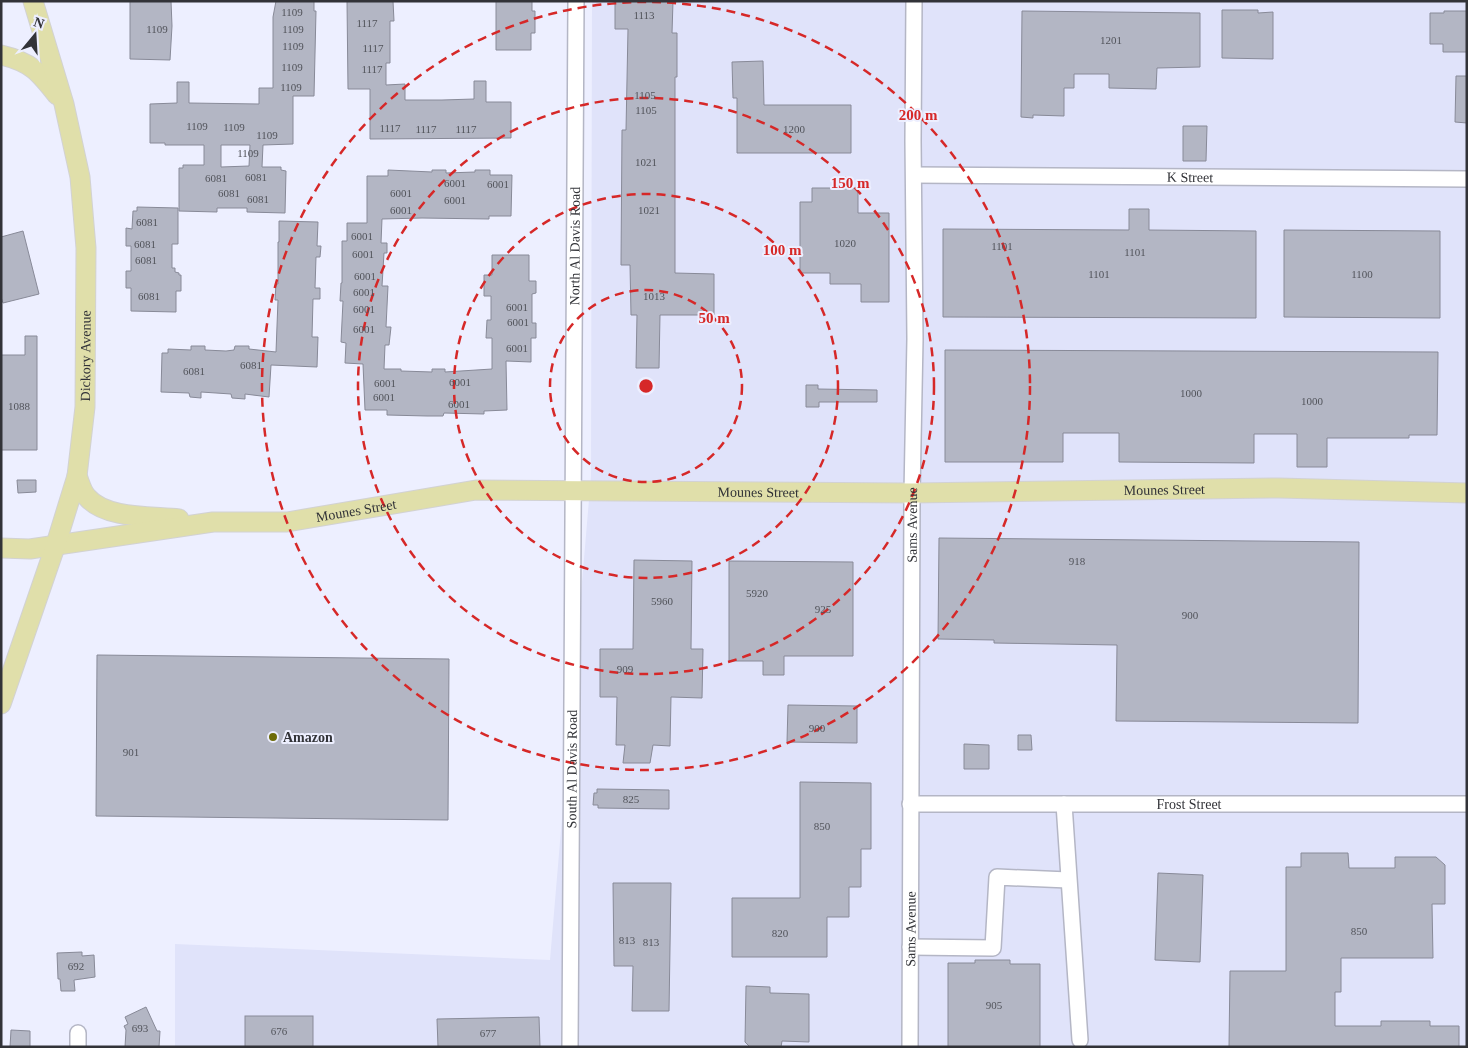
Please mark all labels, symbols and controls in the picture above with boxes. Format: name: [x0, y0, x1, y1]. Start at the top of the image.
house number: 1109: [281, 6, 303, 18]
house number: 1113: [633, 9, 655, 21]
north arrow: [10, 10, 60, 60]
text: N: [32, 14, 46, 32]
house number: 1117: [356, 17, 378, 29]
house number: 1109: [146, 23, 168, 35]
house number: 1109: [282, 23, 304, 35]
house number: 1201: [1100, 34, 1122, 46]
house number: 1109: [282, 40, 304, 52]
house number: 1117: [362, 42, 384, 54]
house number: 1109: [281, 61, 303, 73]
house number: 1117: [361, 63, 383, 75]
house number: 1109: [280, 81, 302, 93]
house number: 1105: [634, 89, 656, 101]
house number: 1105: [635, 104, 657, 116]
text: 200 m: [899, 107, 938, 123]
house number: 1109: [186, 120, 208, 132]
house number: 1109: [223, 121, 245, 133]
house number: 1117: [379, 122, 401, 134]
house number: 1117: [415, 123, 437, 135]
house number: 1117: [455, 123, 477, 135]
house number: 1200: [783, 123, 806, 135]
house number: 1109: [256, 129, 278, 141]
house number: 1109: [237, 147, 259, 159]
house number: 1021: [635, 156, 657, 168]
street label: K Street: [1167, 170, 1213, 185]
house number: 6081: [245, 171, 267, 183]
house number: 6081: [205, 172, 227, 184]
text: 150 m: [831, 175, 870, 191]
house number: 6001: [444, 177, 466, 189]
house number: 6001: [487, 178, 509, 190]
house number: 6081: [218, 187, 240, 199]
house number: 6001: [390, 187, 412, 199]
street label: North Al Davis Road: [567, 187, 583, 305]
house number: 6081: [247, 193, 269, 205]
house number: 6001: [444, 194, 466, 206]
house number: 6001: [390, 204, 412, 216]
house number: 1021: [638, 204, 660, 216]
house number: 6081: [136, 216, 158, 228]
house number: 6001: [351, 230, 373, 242]
house number: 1020: [834, 237, 857, 249]
house number: 6081: [134, 238, 156, 250]
house number: 1101: [991, 240, 1013, 252]
text: 100 m: [763, 242, 802, 258]
house number: 1101: [1124, 246, 1146, 258]
house number: 6001: [352, 248, 374, 260]
house number: 6081: [135, 254, 157, 266]
house number: 1101: [1088, 268, 1110, 280]
house number: 1100: [1351, 268, 1373, 280]
house number: 6001: [354, 270, 376, 282]
house number: 6001: [353, 286, 375, 298]
house number: 6081: [138, 290, 160, 302]
house number: 1013: [643, 290, 666, 302]
house number: 6001: [506, 301, 528, 313]
house number: 6001: [353, 303, 375, 315]
street label: Dickory Avenue: [78, 310, 94, 401]
text: 50 m: [698, 310, 730, 326]
house number: 6001: [507, 316, 529, 328]
house number: 6001: [353, 323, 375, 335]
house number: 6001: [506, 342, 528, 354]
house number: 6081: [240, 359, 262, 371]
house number: 6081: [183, 365, 205, 377]
house number: 6001: [449, 376, 471, 388]
house number: 6001: [374, 377, 396, 389]
centre of rings: [637, 377, 655, 395]
house number: 1000: [1180, 387, 1203, 399]
house number: 6001: [373, 391, 395, 403]
house number: 1000: [1301, 395, 1324, 407]
house number: 6001: [448, 398, 470, 410]
house number: 1088: [8, 400, 31, 412]
street label: Mounes Street: [1124, 482, 1205, 498]
street label: Mounes Street: [718, 485, 799, 500]
street label: Sams Avenue: [905, 487, 920, 563]
street label: Mounes Street: [315, 497, 398, 525]
house number: 918: [1069, 555, 1086, 567]
house number: 5920: [746, 587, 769, 599]
house number: 5960: [651, 595, 674, 607]
house number: 925: [815, 603, 832, 615]
house number: 900: [1182, 609, 1199, 621]
house number: 909: [617, 663, 634, 675]
street label: South Al Davis Road: [564, 710, 580, 828]
house number: 900: [809, 722, 826, 734]
place label: Amazon: [283, 730, 333, 745]
marker: Amazon: [267, 731, 279, 743]
house number: 901: [123, 746, 139, 758]
house number: 825: [623, 793, 640, 805]
street label: Frost Street: [1157, 797, 1222, 812]
house number: 850: [814, 820, 831, 832]
street label: Sams Avenue: [903, 891, 919, 967]
house number: 850: [1351, 925, 1368, 937]
house number: 820: [772, 927, 789, 939]
house number: 813: [619, 934, 636, 946]
house number: 813: [643, 936, 660, 948]
house number: 692: [68, 960, 84, 972]
house number: 905: [986, 999, 1003, 1011]
house number: 693: [132, 1022, 149, 1034]
house number: 676: [271, 1025, 288, 1037]
house number: 677: [480, 1027, 497, 1039]

